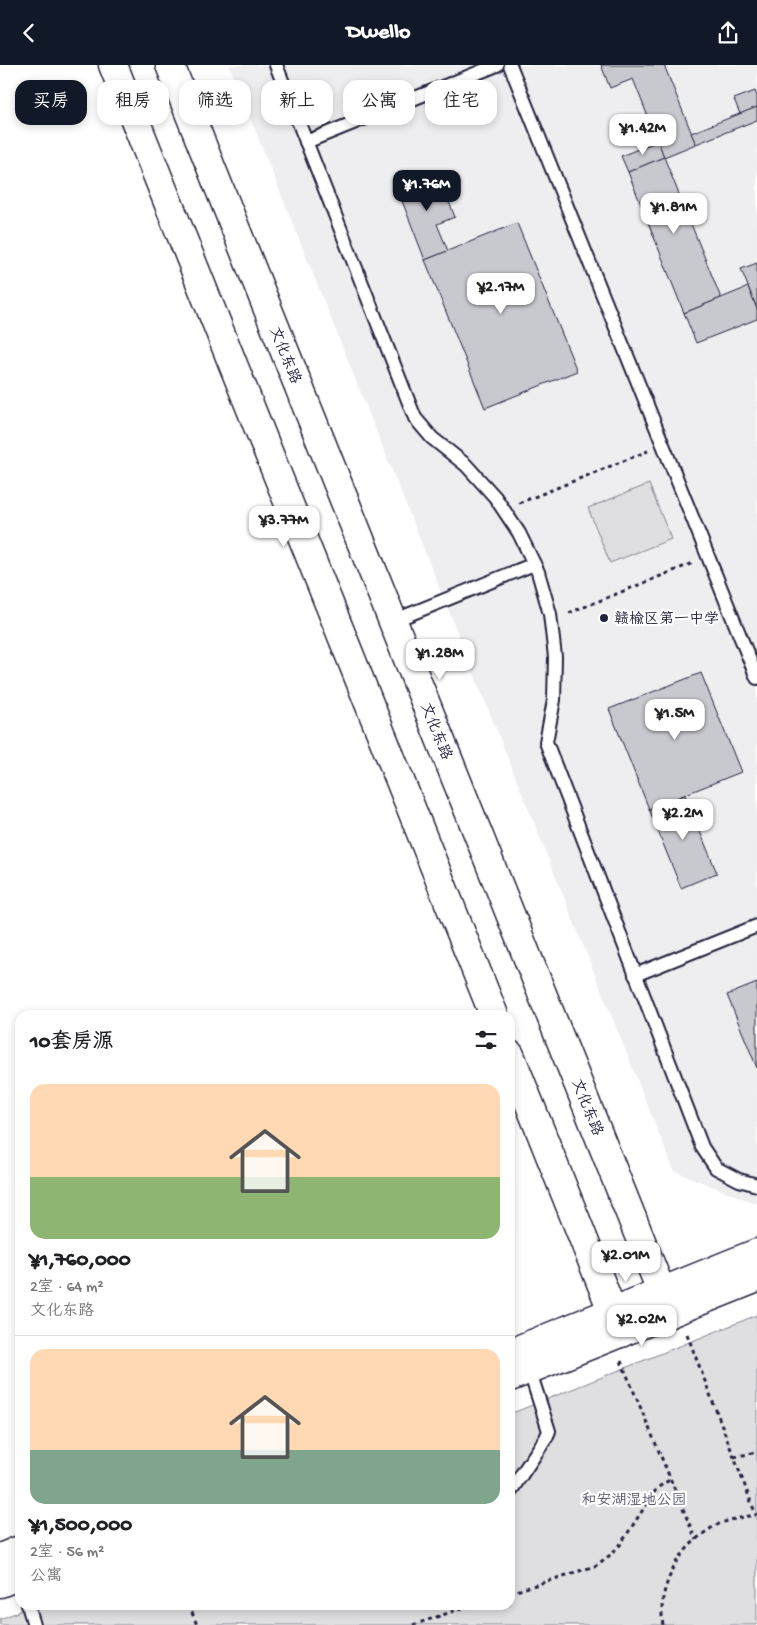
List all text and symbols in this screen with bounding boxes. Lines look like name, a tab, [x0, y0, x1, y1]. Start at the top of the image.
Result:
icon: back	[15, 19, 43, 47]
icon: share	[714, 19, 742, 47]
text: Dwello	[347, 20, 410, 46]
chip: 买房	[15, 80, 87, 125]
chip: 租房	[97, 80, 169, 125]
chip: 筛选	[179, 80, 251, 125]
chip: 新上	[261, 80, 333, 125]
chip: 公寓	[343, 80, 415, 125]
chip: 住宅	[425, 80, 497, 125]
pin: ¥1.42M	[602, 113, 684, 156]
text: ¥1.42M	[620, 120, 666, 139]
pin: ¥1.76M	[386, 169, 468, 212]
text: ¥1.76M	[404, 176, 450, 195]
pin: ¥1.81M	[633, 193, 715, 235]
text: ¥1.81M	[651, 199, 697, 218]
pin: ¥2.17M	[460, 273, 542, 315]
text: ¥2.17M	[478, 279, 524, 298]
street label: 文化东路	[265, 325, 304, 387]
pin: ¥3.77M	[243, 505, 325, 548]
text: ¥3.77M	[260, 512, 308, 531]
place label: 赣榆区第一中学	[614, 610, 719, 629]
marker: 赣榆区第一中学	[598, 612, 610, 624]
pin: ¥1.28M	[399, 639, 481, 681]
text: ¥1.28M	[417, 645, 463, 664]
pin: ¥1.5M	[640, 699, 710, 741]
street label: 文化东路	[416, 701, 455, 763]
text: ¥1.5M	[656, 705, 694, 724]
pin: ¥2.2M	[648, 799, 718, 841]
text: ¥2.2M	[663, 805, 703, 824]
icon: filters	[472, 1026, 500, 1054]
text: 10套房源	[30, 1031, 113, 1056]
street label: 文化东路	[567, 1077, 606, 1139]
icon: home	[220, 1116, 310, 1206]
pin: ¥2.01M	[585, 1241, 667, 1283]
text: ¥2.01M	[603, 1247, 649, 1266]
text: ¥1,760,000	[30, 1249, 131, 1274]
text: 2室 · 64 m²	[30, 1279, 104, 1298]
text: 文化东路	[30, 1303, 94, 1322]
pin: ¥2.02M	[601, 1305, 683, 1347]
text: ¥2.02M	[618, 1311, 666, 1330]
icon: home	[220, 1382, 310, 1472]
park label: 和安湖湿地公园	[581, 1492, 687, 1510]
text: ¥1,500,000	[30, 1514, 132, 1539]
text: 2室 · 56 m²	[30, 1544, 104, 1563]
text: 公寓	[30, 1568, 62, 1587]

